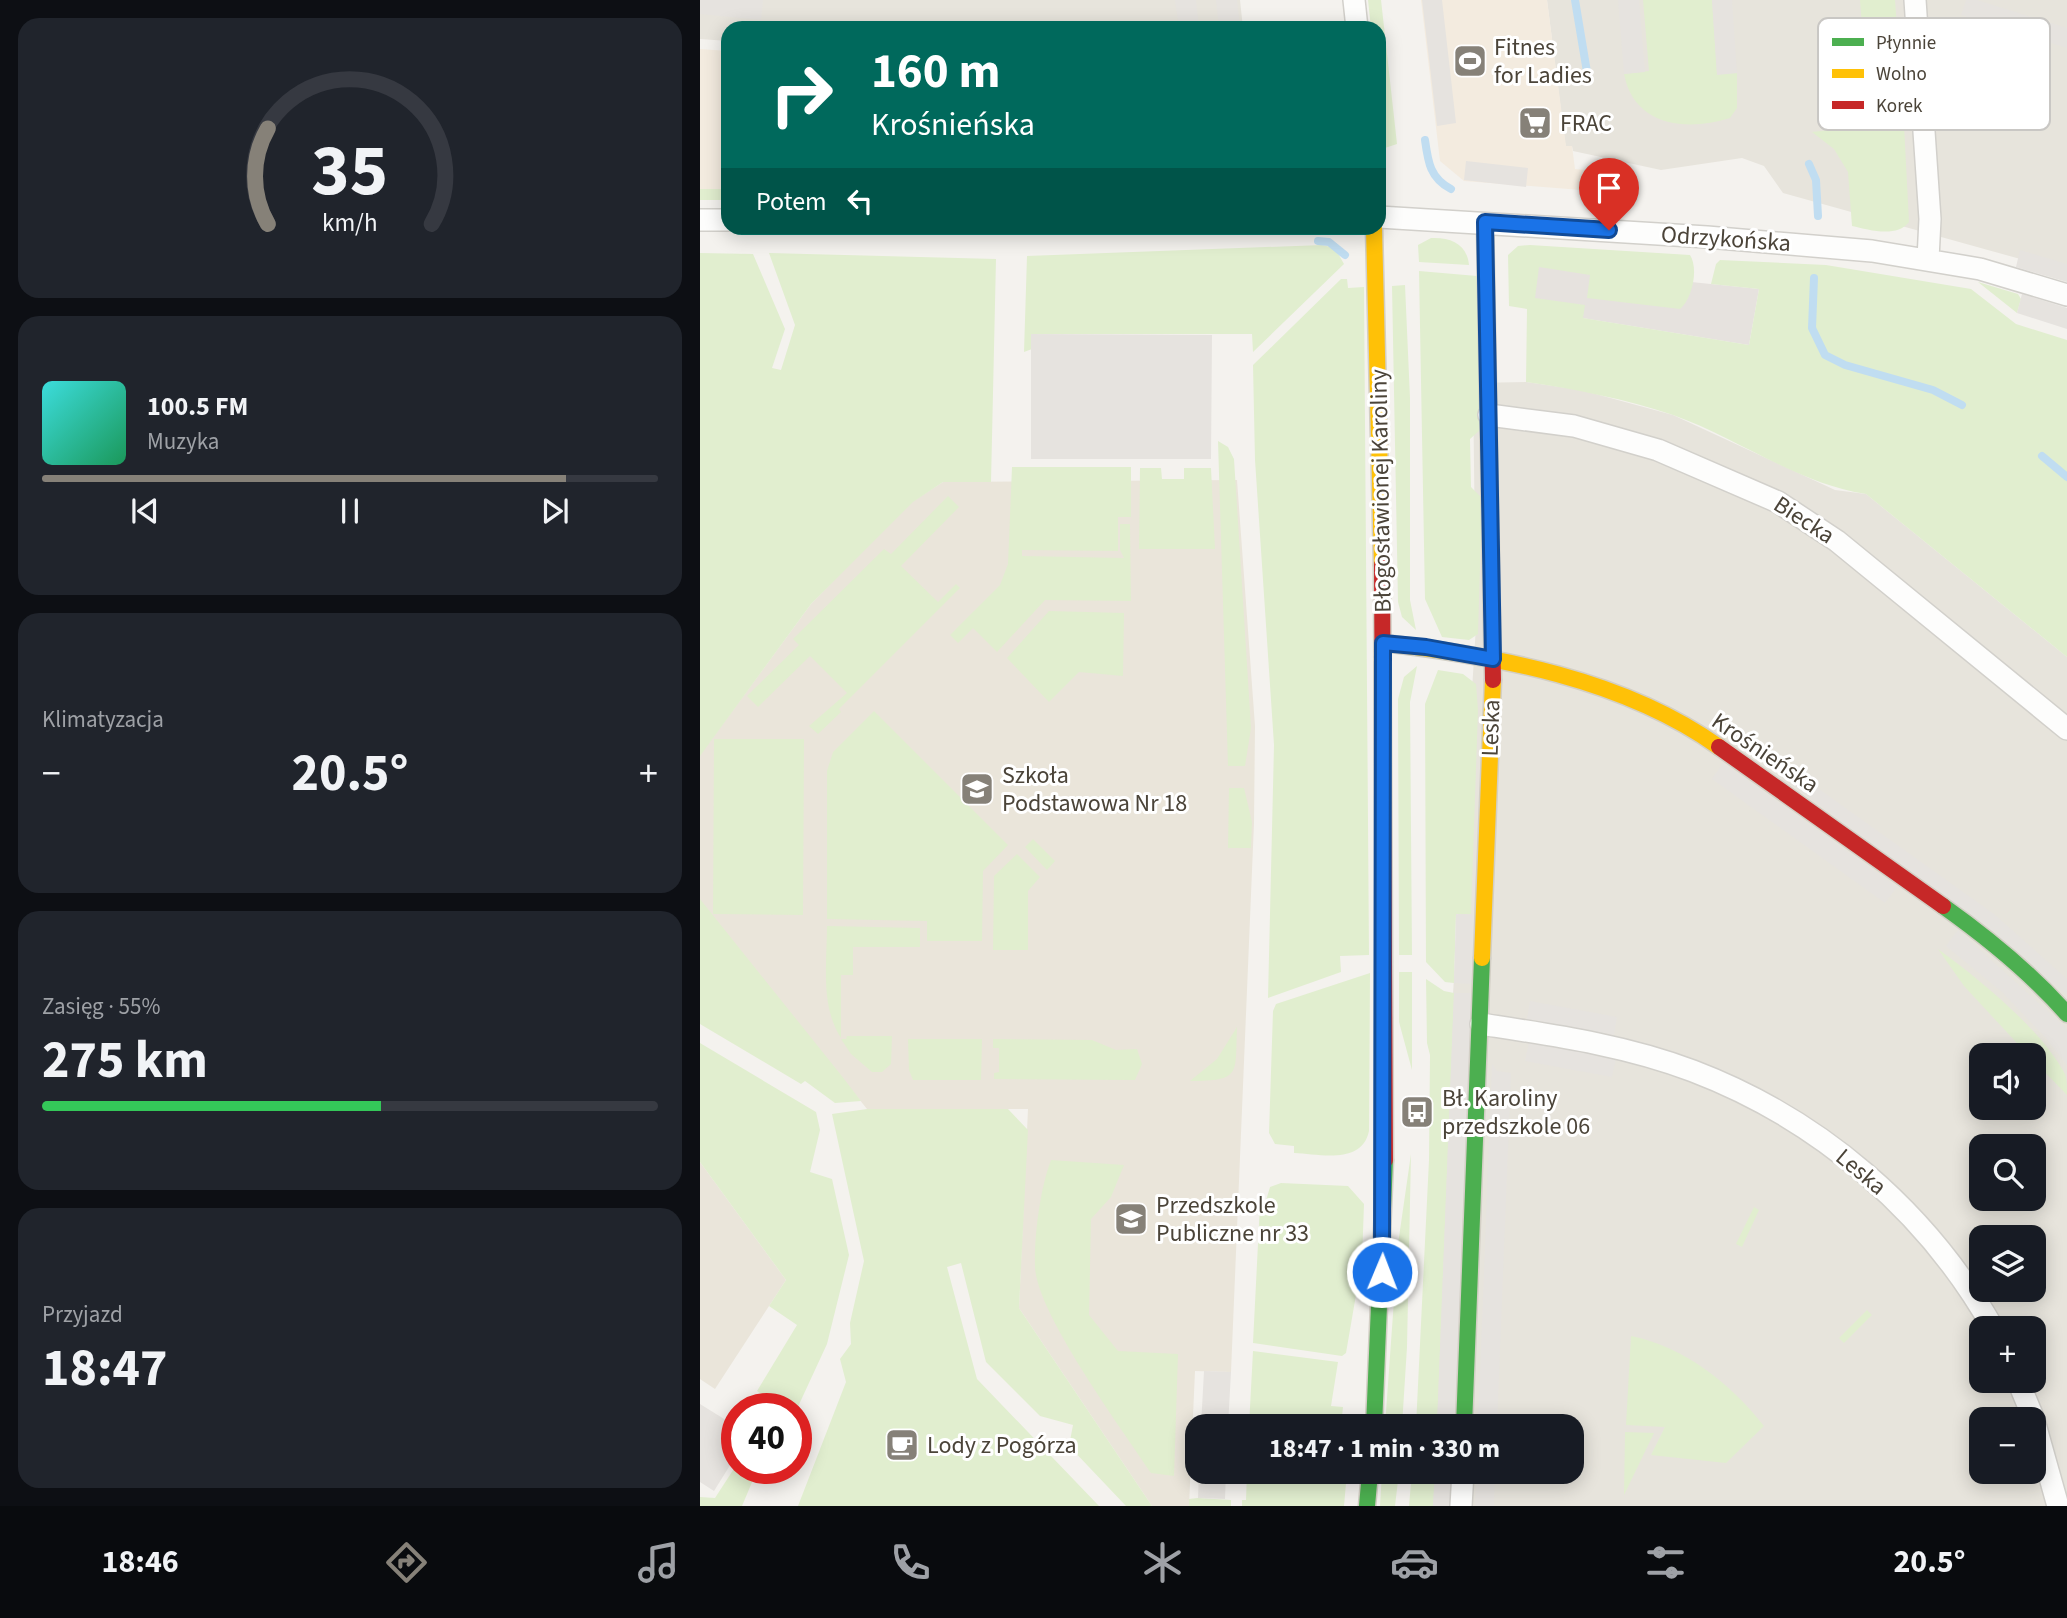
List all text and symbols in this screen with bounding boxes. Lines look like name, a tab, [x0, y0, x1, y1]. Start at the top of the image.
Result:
legend	[1818, 18, 2050, 130]
place label: Fitnes for Ladies	[1494, 30, 1592, 93]
text: Płynnie	[1876, 30, 1936, 57]
text: 160 m	[871, 37, 1000, 107]
sports icon: Fitnes for Ladies	[1451, 42, 1489, 80]
icon: right	[756, 49, 847, 140]
text: Wolno	[1876, 61, 1927, 88]
text: Korek	[1876, 93, 1923, 120]
text: Krośnieńska	[871, 102, 1035, 148]
supermarket icon: FRAC	[1516, 104, 1554, 142]
place label: FRAC	[1560, 106, 1612, 141]
text: 35	[312, 119, 388, 223]
pin	[1579, 158, 1639, 230]
icon: arrive	[1590, 169, 1628, 207]
icon: left	[841, 182, 879, 220]
text: Potem	[756, 183, 827, 220]
text: km/h	[322, 205, 378, 241]
street label: Odrzykońska	[1660, 217, 1792, 261]
street label: Błogosławionej Karoliny	[1361, 369, 1401, 613]
text: 100.5 FM	[147, 388, 248, 425]
text: Muzyka	[147, 425, 219, 458]
street label: Biecka	[1767, 487, 1841, 553]
icon: previous	[126, 492, 164, 530]
icon: pause	[331, 492, 369, 530]
icon: next	[536, 492, 574, 530]
street label: Leska	[1473, 699, 1509, 757]
text: Klimatyzacja	[42, 703, 164, 736]
street label: Krośnieńska	[1704, 704, 1826, 802]
text: 20.5°	[292, 737, 408, 811]
text: −	[42, 747, 61, 801]
text: +	[639, 747, 658, 801]
place label: Szkoła Podstawowa Nr 18	[1002, 758, 1187, 821]
school or university icon: Szkoła Podstawowa Nr 18	[958, 770, 996, 808]
text: Zasięg · 55%	[42, 990, 160, 1023]
text: 275 km	[42, 1024, 208, 1098]
map controls	[1969, 1043, 2046, 1484]
button: sound	[1969, 1043, 2046, 1120]
place label: Bł. Karoliny przedszkole 06	[1442, 1081, 1590, 1144]
bus stop icon: Bł. Karoliny przedszkole 06	[1398, 1093, 1436, 1131]
button: search	[1969, 1134, 2046, 1211]
street label: Leska	[1828, 1140, 1894, 1204]
place label: Przedszkole Publiczne nr 33	[1156, 1188, 1309, 1251]
school or university icon: Przedszkole Publiczne nr 33	[1112, 1200, 1150, 1238]
button: layers	[1969, 1225, 2046, 1302]
position arrow	[1345, 1235, 1419, 1309]
text: Przyjazd	[42, 1298, 123, 1331]
button: +	[1969, 1316, 2046, 1393]
text: 18:47	[42, 1332, 167, 1406]
speed limit sign: 40	[721, 1393, 812, 1484]
button: −	[1969, 1407, 2046, 1484]
cafe icon: Lody z Pogórza	[883, 1426, 921, 1464]
place label: Lody z Pogórza	[927, 1428, 1077, 1463]
text: 18:47 · 1 min · 330 m	[1269, 1430, 1500, 1467]
icon: directions	[382, 1538, 431, 1587]
icon: music	[634, 1538, 683, 1587]
icon: phone	[886, 1538, 935, 1587]
icon: climate	[1138, 1538, 1187, 1587]
icon: car	[1390, 1538, 1439, 1587]
icon: filters	[1641, 1538, 1690, 1587]
text: 18:46	[101, 1539, 179, 1585]
text: 20.5°	[1893, 1539, 1965, 1585]

